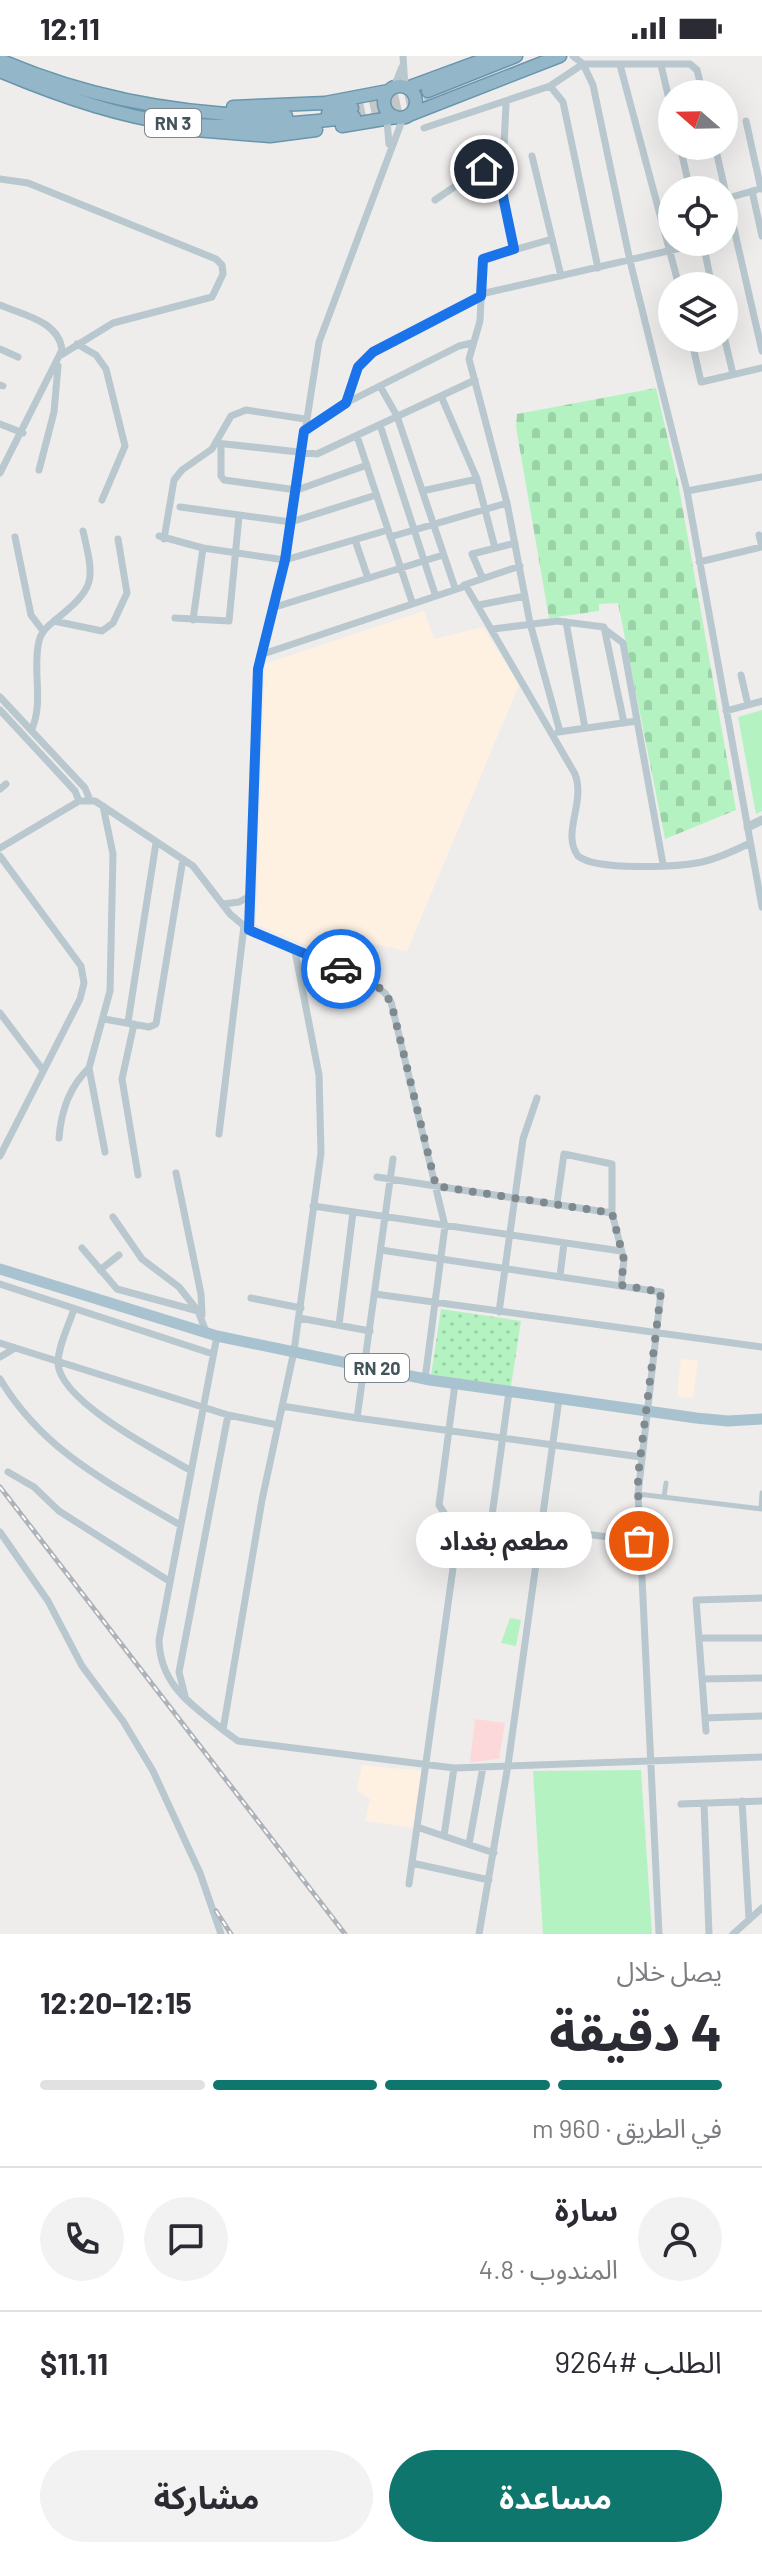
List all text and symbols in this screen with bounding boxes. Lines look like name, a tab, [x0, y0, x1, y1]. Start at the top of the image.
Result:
text: 12:11	[40, 10, 100, 46]
north arrow	[658, 80, 738, 160]
map controls	[658, 80, 738, 352]
road number: RN 3	[145, 109, 201, 137]
pin	[450, 135, 518, 203]
icon: home	[462, 147, 506, 191]
button: locate	[658, 176, 738, 256]
button: layers	[658, 272, 738, 352]
courier	[301, 929, 381, 1009]
icon: car	[319, 947, 363, 991]
road number: RN 20	[345, 1354, 409, 1382]
pin	[605, 1507, 673, 1575]
callout: مطعم بغداد	[415, 1513, 591, 1569]
icon: bag	[617, 1519, 661, 1563]
text: مطعم بغداد	[439, 1524, 569, 1555]
text: يصل خلال	[616, 1955, 722, 1986]
text: 12:15–12:20	[40, 1984, 192, 2020]
text: 4 دقيقة	[549, 1999, 722, 2061]
text: في الطريق · 960 m	[532, 2112, 722, 2143]
text: سارة	[555, 2191, 618, 2227]
button: phone	[40, 2197, 124, 2281]
button: chat	[144, 2197, 228, 2281]
button: person	[638, 2197, 722, 2281]
text: المندوب · 4.8	[479, 2253, 618, 2284]
text: الطلب #9264	[554, 2343, 722, 2379]
text: $11.11	[40, 2345, 108, 2381]
button: مشاركة	[40, 2450, 373, 2542]
button: مساعدة	[389, 2450, 722, 2542]

